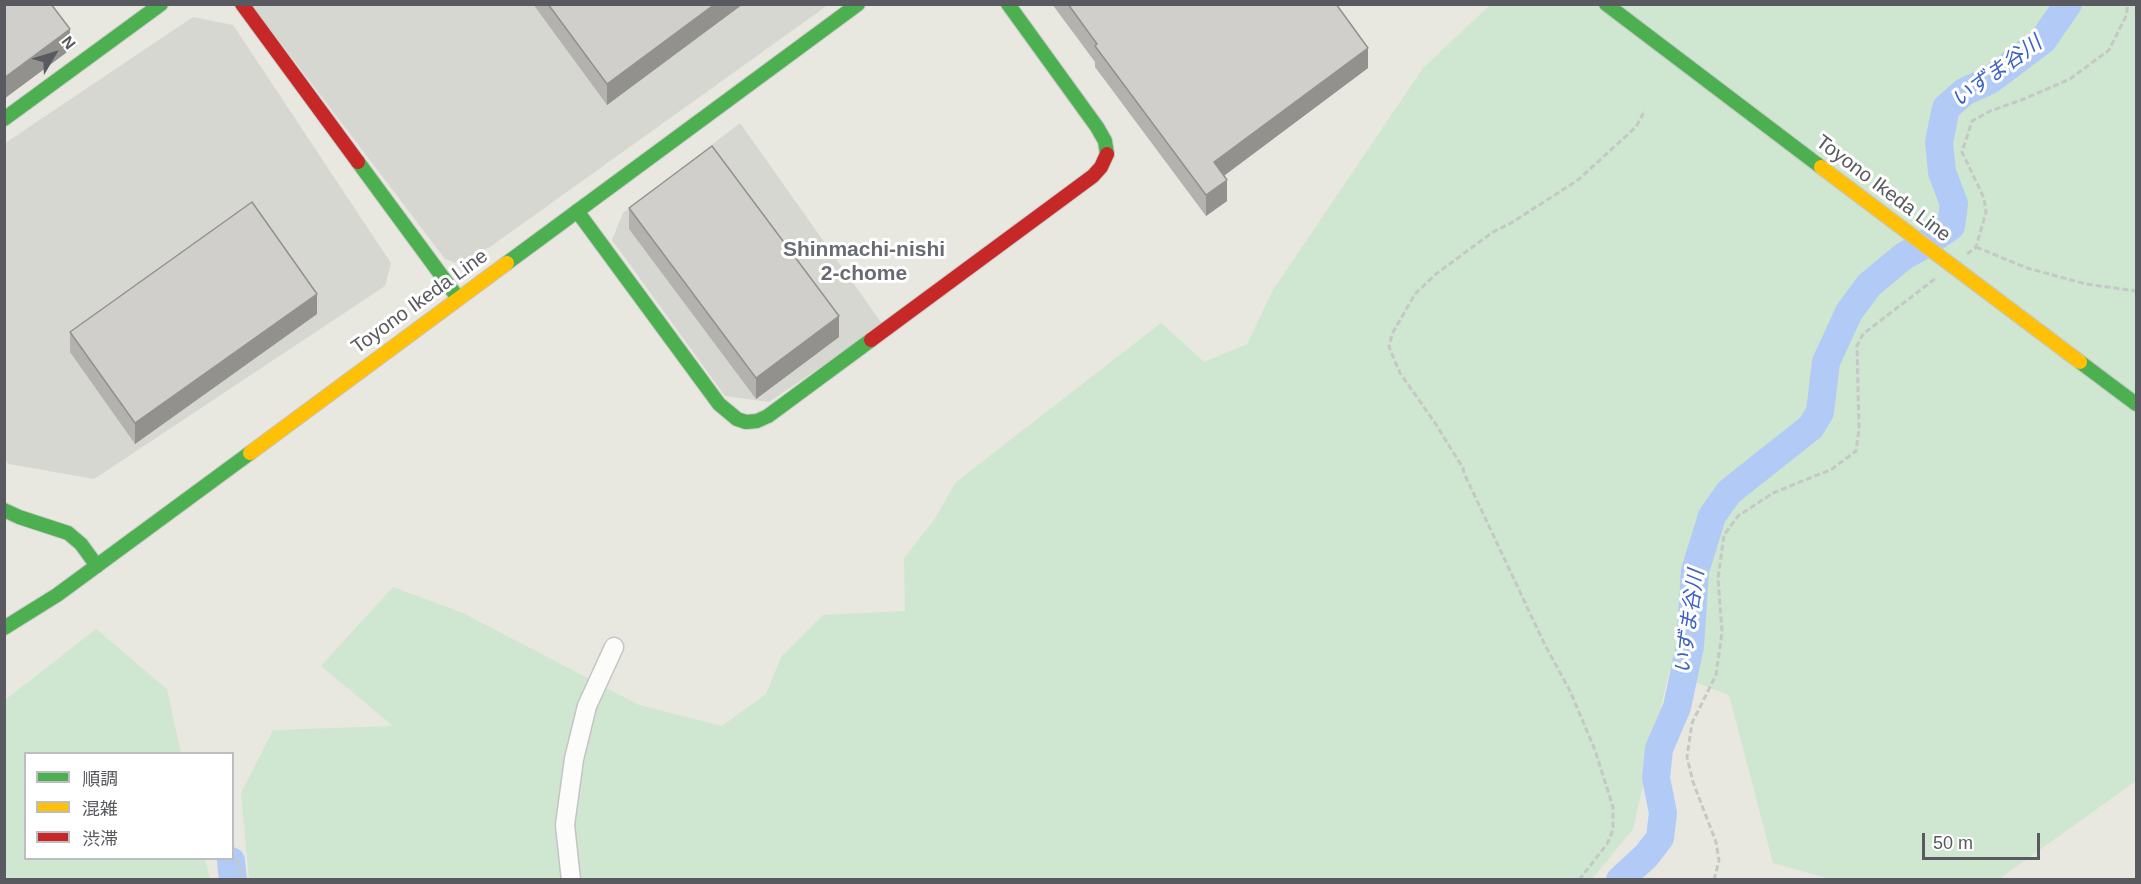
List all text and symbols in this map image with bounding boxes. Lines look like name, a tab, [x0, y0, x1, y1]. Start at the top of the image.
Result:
north arrow	[24, 24, 84, 84]
water label: いずま谷川	[1947, 31, 2047, 113]
text: N	[58, 33, 79, 52]
street label: Toyono Ikeda Line	[1811, 131, 1955, 247]
district label: Shinmachi-nishi 2-chome	[783, 237, 945, 287]
street label: Toyono Ikeda Line	[347, 245, 493, 359]
water label: いずま谷川	[1670, 568, 1710, 676]
legend	[24, 752, 234, 860]
text: 順調	[82, 769, 118, 789]
text: 混雑	[82, 799, 118, 819]
scale bar	[1925, 821, 2044, 859]
text: 渋滞	[82, 829, 118, 849]
text: 50 m	[1933, 833, 1973, 853]

